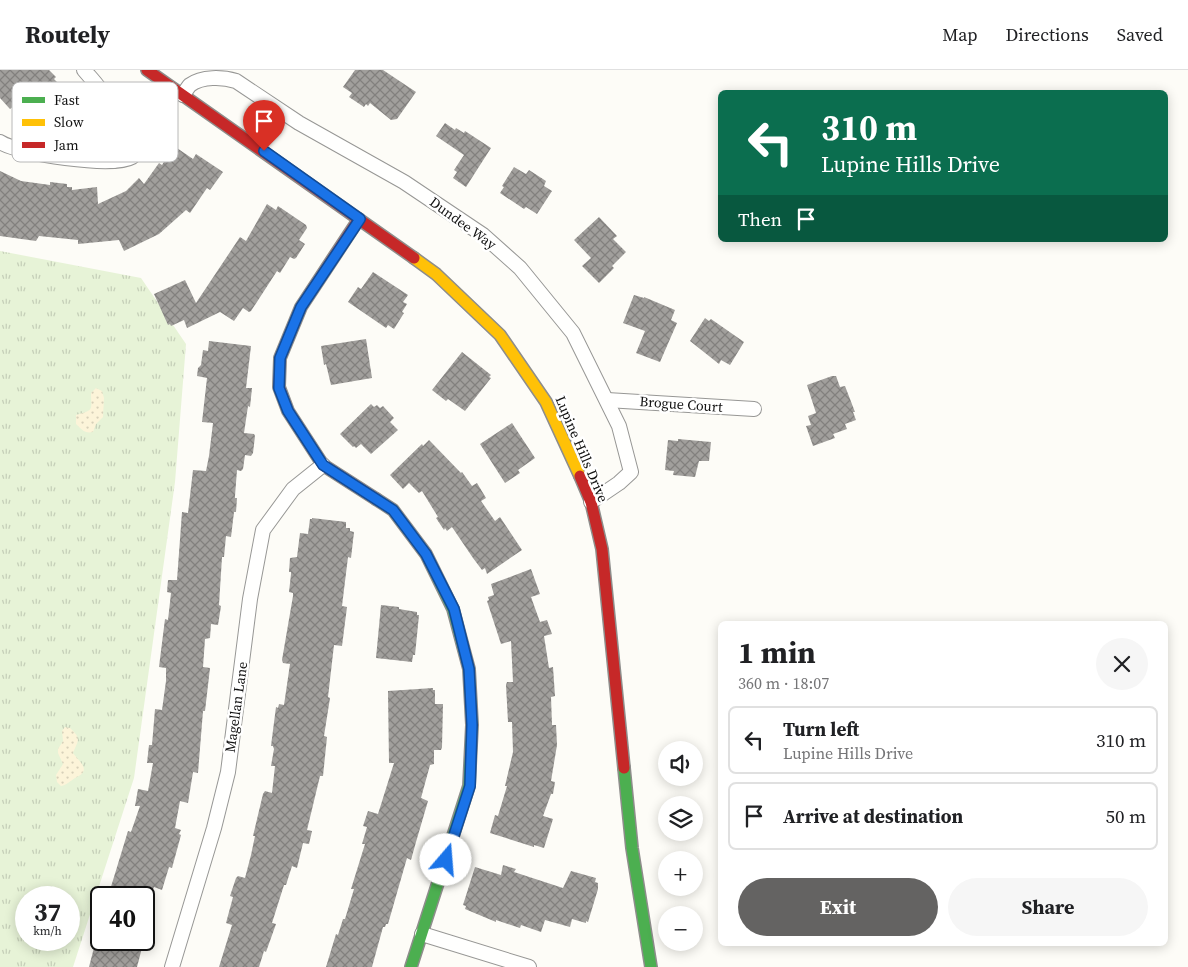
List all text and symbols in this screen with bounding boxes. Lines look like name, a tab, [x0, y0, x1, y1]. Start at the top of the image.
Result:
text: Routely	[25, 18, 110, 51]
text: Map	[942, 22, 978, 47]
text: Directions	[1006, 22, 1089, 47]
text: Saved	[1117, 22, 1163, 47]
legend	[12, 82, 178, 162]
text: Fast	[54, 90, 80, 110]
pin	[243, 100, 285, 151]
text: 310 m	[821, 104, 917, 152]
icon: arrive	[250, 107, 278, 135]
icon: left	[738, 110, 803, 175]
text: Slow	[54, 112, 84, 132]
text: Jam	[53, 135, 79, 155]
text: Lupine Hills Drive	[821, 149, 1000, 179]
street label: Dundee Way	[425, 192, 501, 255]
icon: arrive	[792, 205, 820, 233]
text: Then	[738, 206, 782, 232]
street label: Brogue Court	[639, 391, 724, 417]
street label: Lupine Hills Drive	[551, 393, 613, 505]
text: 1 min	[738, 632, 816, 673]
button: close	[1096, 638, 1148, 690]
street label: Magellan Lane	[220, 660, 252, 754]
text: 360 m · 18:07	[738, 672, 829, 694]
text: Turn left	[783, 716, 859, 742]
icon: left	[740, 726, 768, 754]
text: 310 m	[1096, 727, 1146, 753]
map controls	[658, 741, 703, 951]
button: sound	[658, 741, 703, 786]
text: Lupine Hills Drive	[783, 742, 913, 764]
button: layers	[658, 796, 703, 841]
icon: arrive	[740, 802, 768, 830]
text: Arrive at destination	[783, 803, 963, 829]
text: 50 m	[1105, 803, 1146, 829]
position arrow	[419, 833, 471, 885]
button: +	[658, 851, 703, 896]
button: Exit	[738, 878, 938, 936]
button: Share	[948, 878, 1148, 936]
speed limit sign: 40	[90, 886, 155, 951]
text: 37	[34, 895, 61, 929]
button: −	[658, 906, 703, 951]
text: km/h	[33, 923, 62, 939]

